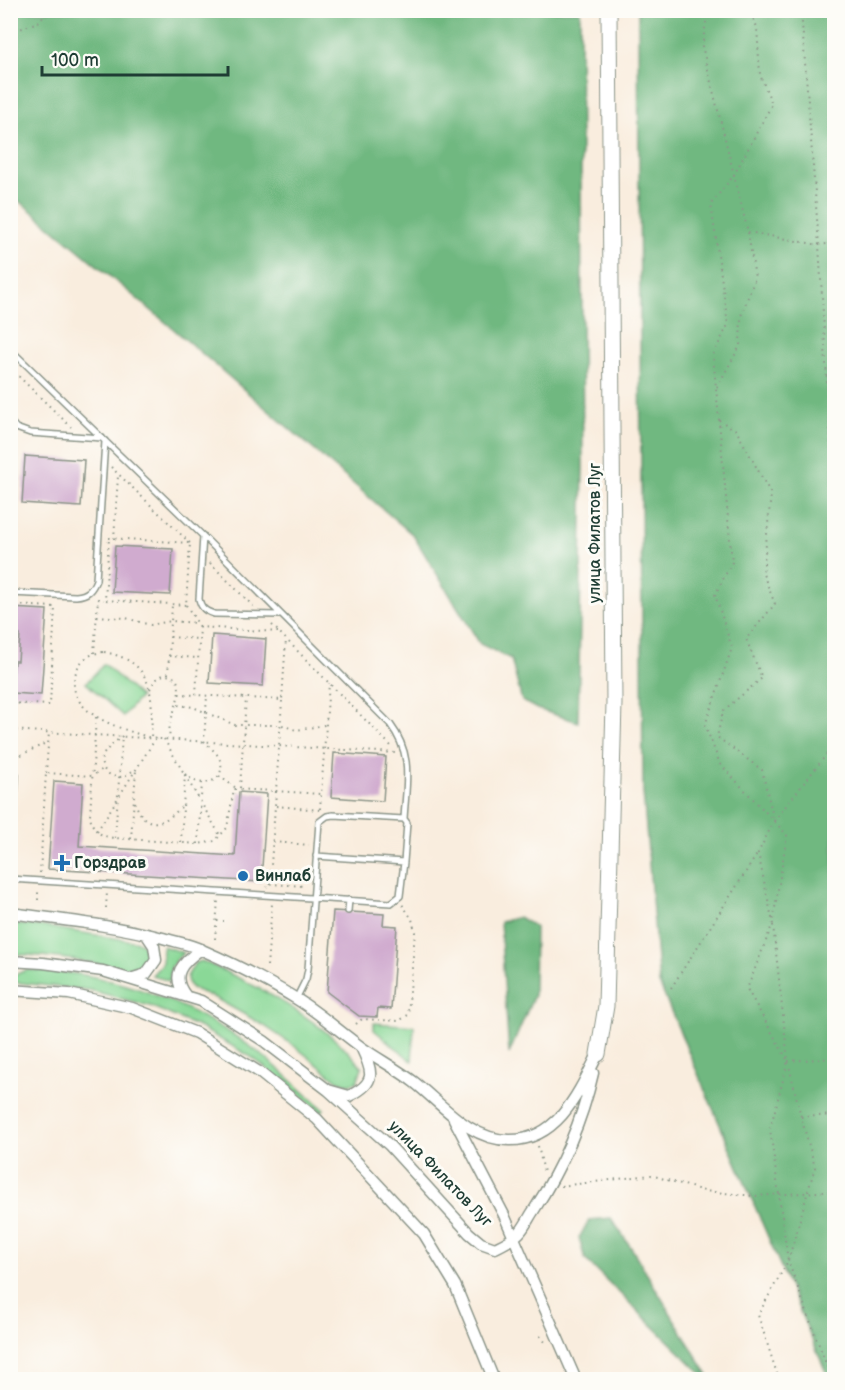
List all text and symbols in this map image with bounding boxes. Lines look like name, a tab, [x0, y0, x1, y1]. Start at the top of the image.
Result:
scale bar	[42, 39, 228, 77]
text: 100 m	[51, 50, 99, 71]
street label: улица Филатов Луг	[586, 463, 605, 603]
place label: Горздрав	[74, 854, 146, 873]
marker: Горздрав	[55, 856, 69, 870]
place label: Винлаб	[255, 867, 311, 886]
marker: Винлаб	[236, 869, 250, 883]
street label: улица Филатов Луг	[384, 1117, 496, 1231]

